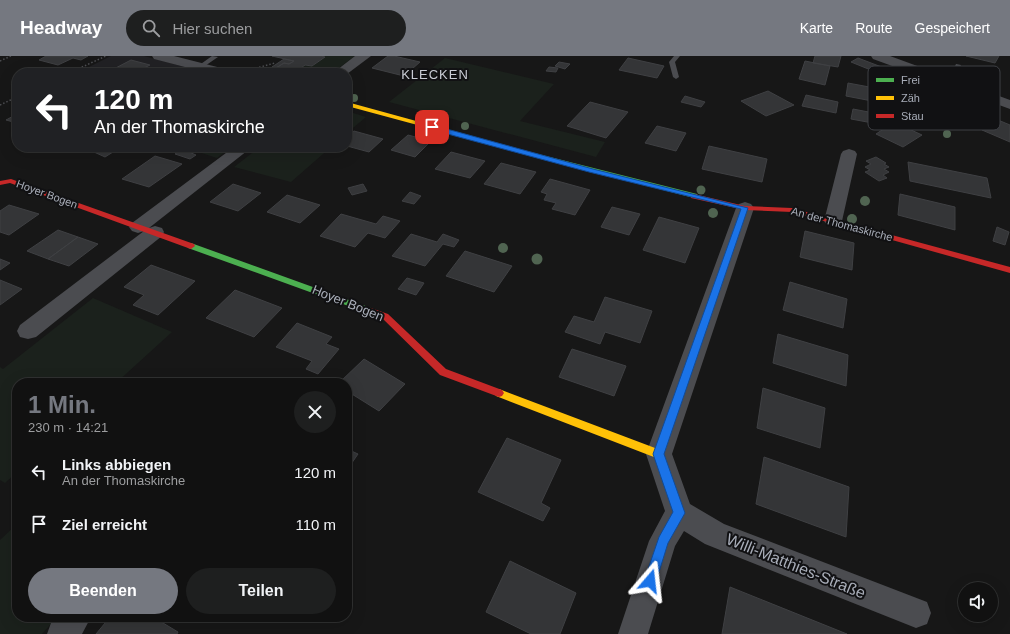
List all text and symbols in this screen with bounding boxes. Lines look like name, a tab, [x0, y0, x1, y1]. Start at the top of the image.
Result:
search box	[126, 10, 406, 46]
text: Headway	[20, 17, 102, 38]
icon: search	[140, 17, 162, 39]
text: Hier suchen	[172, 20, 252, 37]
text: Karte	[800, 20, 833, 36]
text: Route	[855, 20, 893, 36]
text: Gespeichert	[915, 20, 990, 36]
legend	[868, 66, 1000, 130]
district label: KLECKEN	[401, 67, 469, 82]
text: Frei	[901, 74, 920, 86]
icon: left	[28, 84, 80, 136]
text: 120 m	[94, 84, 173, 115]
text: Zäh	[901, 92, 920, 104]
pin	[415, 110, 449, 144]
text: Stau	[901, 110, 924, 122]
icon: arrive	[421, 116, 443, 138]
text: An der Thomaskirche	[94, 117, 265, 137]
street label: Hoyer Bogen	[15, 177, 79, 211]
street label: An der Thomaskirche	[790, 205, 894, 243]
street label: Hoyer Bogen	[310, 282, 386, 324]
text: 1 Min.	[28, 391, 96, 418]
button: close	[294, 391, 336, 433]
text: 230 m · 14:21	[28, 420, 108, 435]
text: Links abbiegen	[62, 456, 171, 473]
icon: left	[28, 461, 50, 483]
text: 120 m	[294, 464, 336, 481]
text: An der Thomaskirche	[62, 473, 185, 488]
icon: arrive	[28, 513, 50, 535]
text: Ziel erreicht	[62, 516, 147, 533]
text: 110 m	[295, 516, 336, 533]
street label: Willi-Matthies-Straße	[724, 530, 868, 602]
position arrow	[629, 560, 671, 602]
button: Beenden	[28, 568, 178, 614]
button: Teilen	[186, 568, 336, 614]
map controls	[958, 582, 998, 622]
button: sound	[958, 582, 998, 622]

